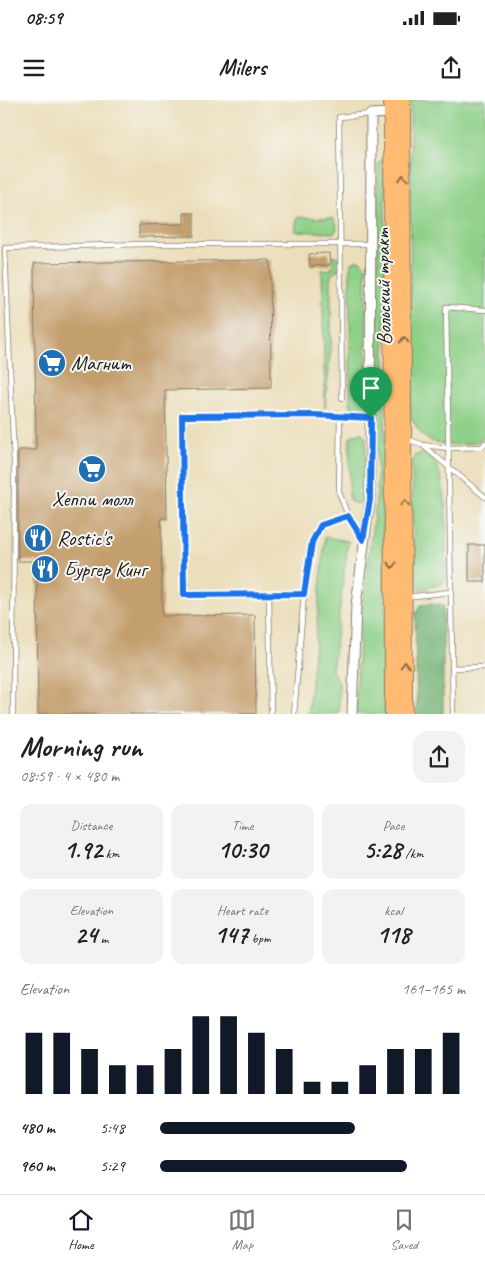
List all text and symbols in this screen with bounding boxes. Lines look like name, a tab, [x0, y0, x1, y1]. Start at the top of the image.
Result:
text: 08:59	[25, 6, 62, 30]
icon: menu	[20, 54, 48, 82]
text: Milers	[219, 54, 266, 82]
icon: share	[437, 54, 465, 82]
one-way arrow	[398, 174, 408, 182]
street label: Вольский тракт	[369, 227, 397, 345]
one-way arrow	[399, 336, 409, 344]
supermarket icon: Магнит	[37, 348, 67, 378]
place label: Магнит	[71, 350, 132, 376]
pin	[350, 367, 392, 418]
icon: arrive	[357, 374, 385, 402]
supermarket icon: Хеппи молл	[77, 454, 107, 484]
place label: Хеппи молл	[52, 486, 134, 512]
one-way arrow	[400, 499, 410, 506]
restaurant icon: Rostic's	[23, 523, 53, 553]
place label: Rostic's	[57, 525, 113, 551]
restaurant icon: Бургер Кинг	[30, 554, 60, 584]
place label: Бургер Кинг	[64, 556, 149, 582]
one-way arrow	[387, 561, 397, 569]
one-way arrow	[400, 661, 410, 669]
text: Morning run	[20, 729, 142, 764]
button: share	[413, 731, 465, 783]
text: 08:59 · 4 × 480 m	[20, 766, 119, 786]
text: Distance	[71, 817, 112, 834]
text: Time	[232, 817, 253, 834]
text: Pace	[383, 817, 404, 834]
text: 1.92	[64, 834, 102, 866]
text: 10:30	[218, 834, 267, 866]
text: 5:28	[364, 834, 402, 866]
text: km	[102, 845, 119, 862]
text: /km	[402, 845, 424, 862]
text: Elevation	[70, 902, 113, 919]
text: Heart rate	[217, 902, 268, 919]
text: kcal	[384, 902, 403, 919]
text: 24	[75, 919, 97, 951]
text: 147	[214, 919, 248, 951]
text: 118	[377, 919, 410, 951]
text: m	[97, 930, 108, 947]
text: bpm	[248, 930, 271, 947]
text: Elevation	[20, 979, 69, 999]
text: 161–165 m	[402, 979, 465, 999]
text: 480 m	[20, 1118, 55, 1138]
text: 5:48	[100, 1118, 125, 1138]
text: 960 m	[20, 1156, 55, 1176]
text: 5:29	[100, 1156, 125, 1176]
tab: Home	[67, 1206, 95, 1253]
tab: Map	[228, 1206, 256, 1253]
tab: Saved	[390, 1206, 418, 1253]

